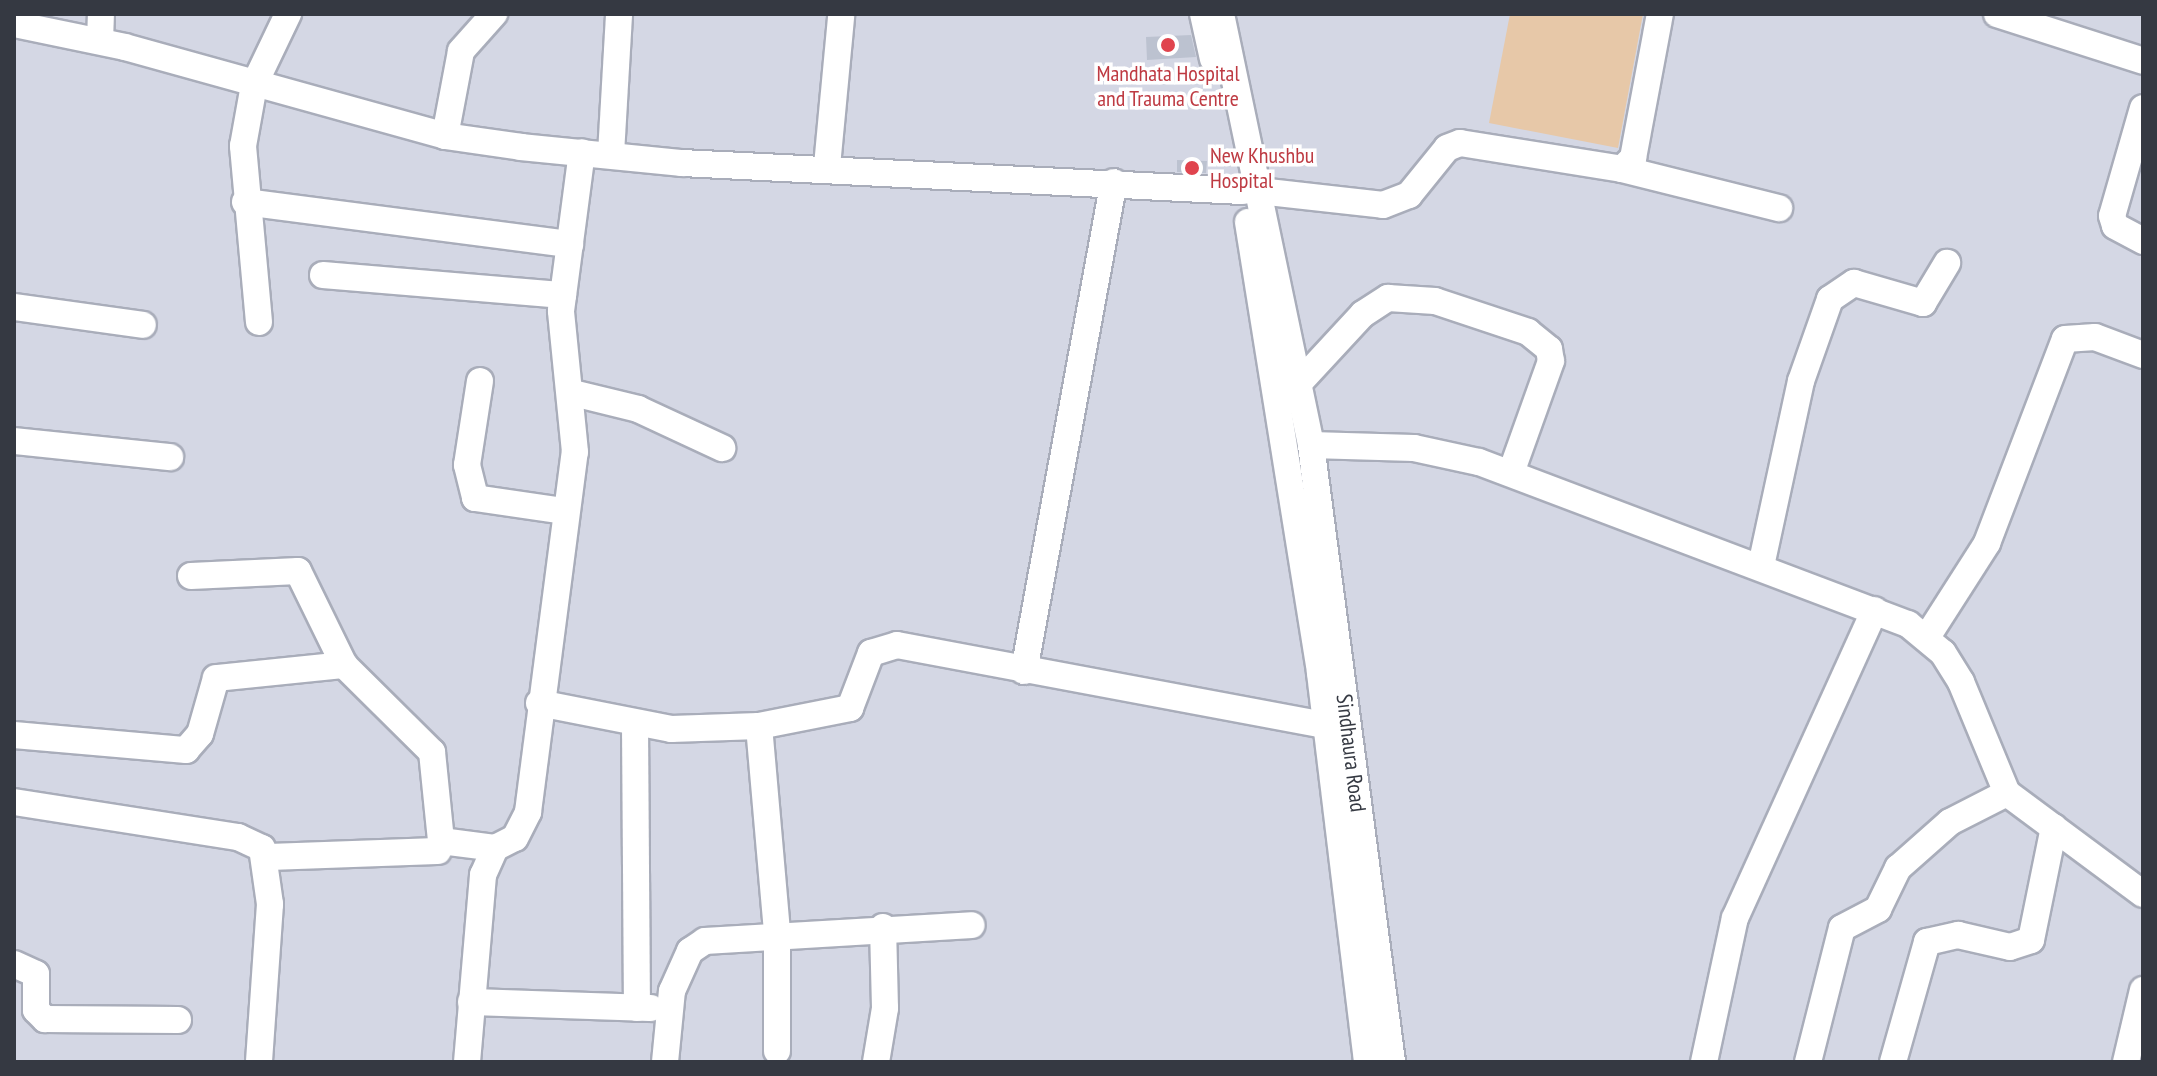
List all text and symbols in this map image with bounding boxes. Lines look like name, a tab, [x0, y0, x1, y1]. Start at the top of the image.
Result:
marker: Mandhata Hospital and Trauma Centre	[1157, 34, 1179, 56]
place label: Mandhata Hospital and Trauma Centre	[1096, 60, 1240, 112]
place label: New Khushbu Hospital	[1210, 142, 1315, 194]
marker: New Khushbu Hospital	[1181, 157, 1203, 179]
street label: Sindhaura Road	[1331, 693, 1371, 813]

